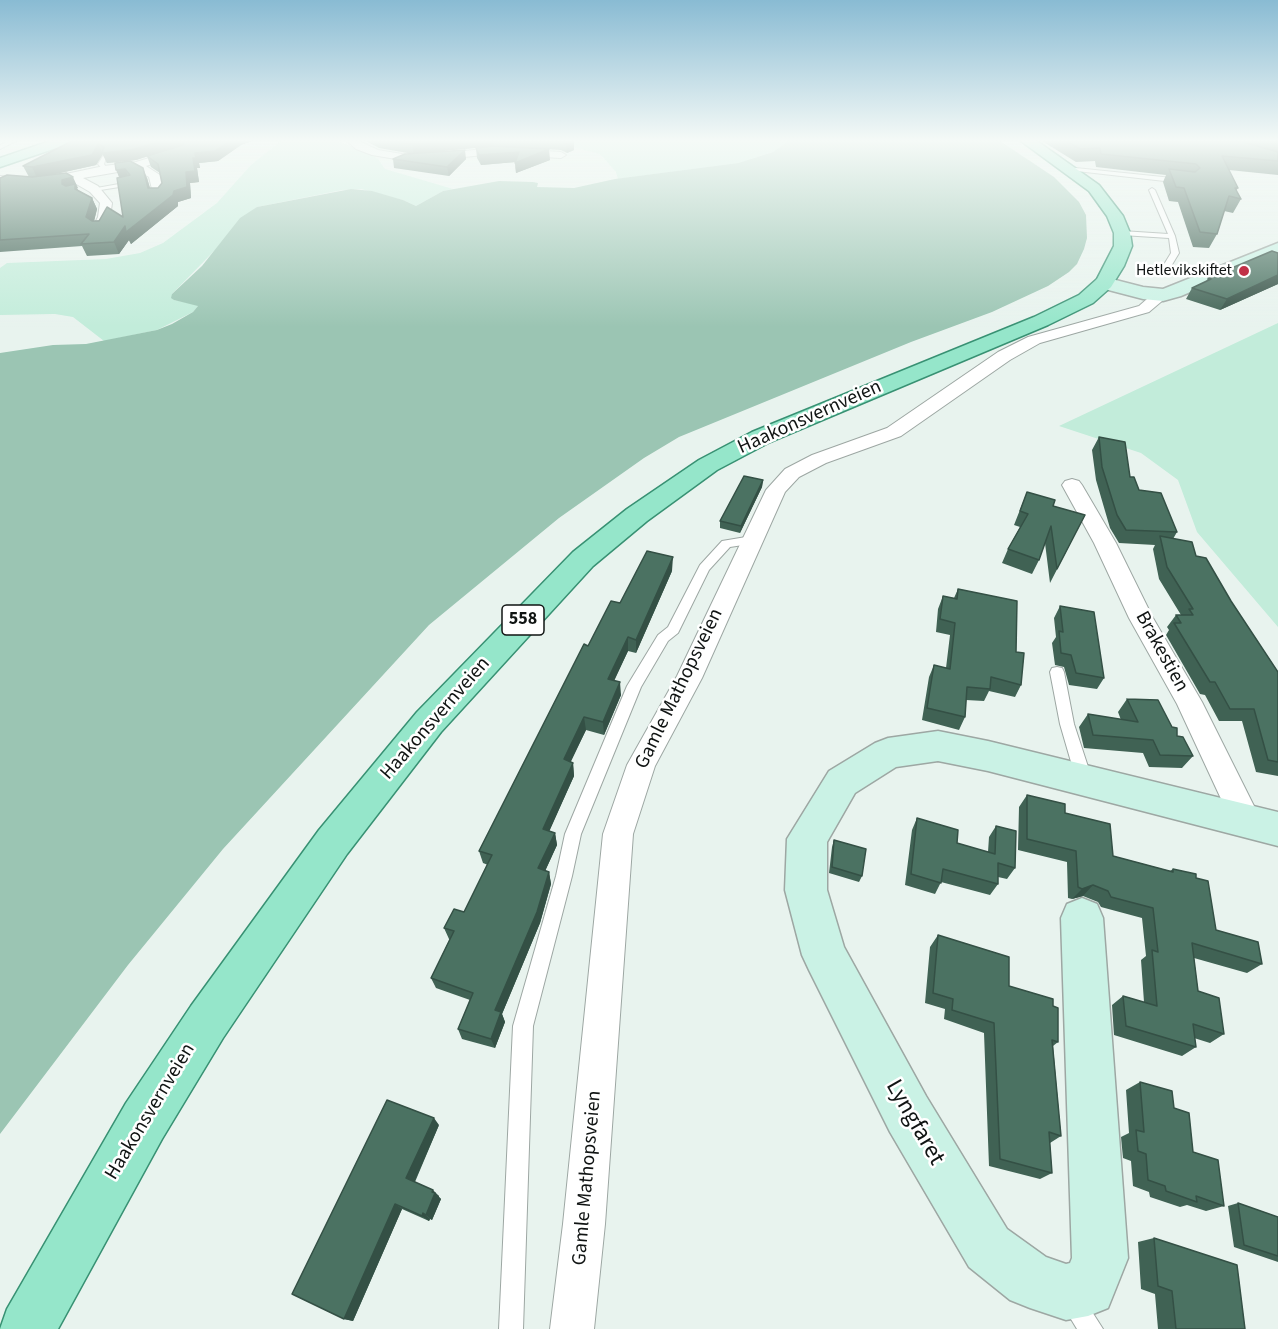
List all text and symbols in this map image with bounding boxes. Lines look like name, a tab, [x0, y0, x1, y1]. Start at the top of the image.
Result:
place label: Hetlevikskiftet	[1136, 261, 1232, 281]
marker: Hetlevikskiftet	[1237, 264, 1251, 278]
street label: Haakonsvernveien	[734, 376, 886, 460]
road number: 558	[502, 605, 544, 635]
street label: Gamle Mathopsveien	[631, 605, 729, 773]
street label: Brakestien	[1129, 608, 1193, 696]
street label: Haakonsvernveien	[376, 653, 496, 785]
street label: Haakonsvernveien	[101, 1039, 201, 1185]
street label: Lyngfaret	[878, 1075, 950, 1171]
street label: Gamle Mathopsveien	[568, 1090, 608, 1266]

